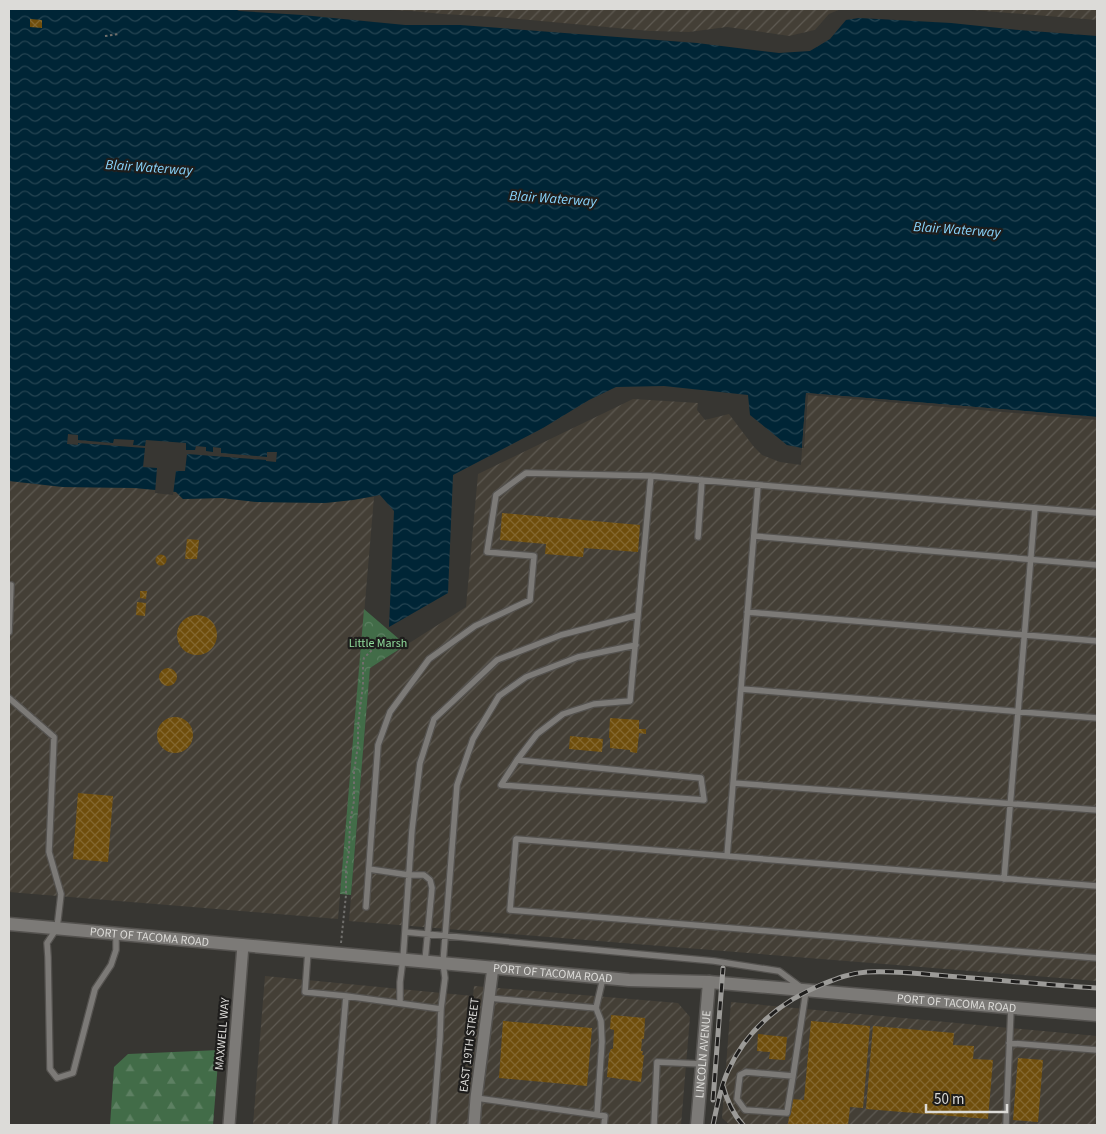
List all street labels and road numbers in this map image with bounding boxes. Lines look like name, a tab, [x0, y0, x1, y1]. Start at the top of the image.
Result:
street label: PORT OF TACOMA ROAD	[89, 923, 210, 951]
street label: PORT OF TACOMA ROAD	[492, 960, 613, 987]
street label: PORT OF TACOMA ROAD	[896, 990, 1017, 1017]
street label: EAST 19TH STREET	[455, 996, 484, 1093]
street label: MAXWELL WAY	[211, 997, 234, 1071]
street label: LINCOLN AVENUE	[691, 1010, 716, 1099]

